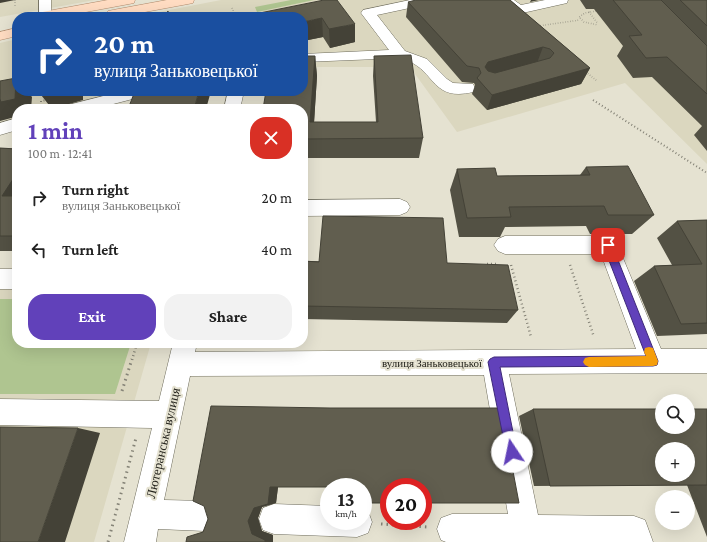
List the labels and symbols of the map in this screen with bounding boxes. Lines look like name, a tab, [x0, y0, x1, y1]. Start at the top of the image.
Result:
pin	[591, 228, 625, 262]
street label: вулиця Заньковецької	[382, 357, 483, 369]
street label: Лютеранська вулиця	[143, 386, 183, 500]
position arrow	[491, 431, 533, 473]
speed limit sign: 20	[380, 478, 432, 530]

